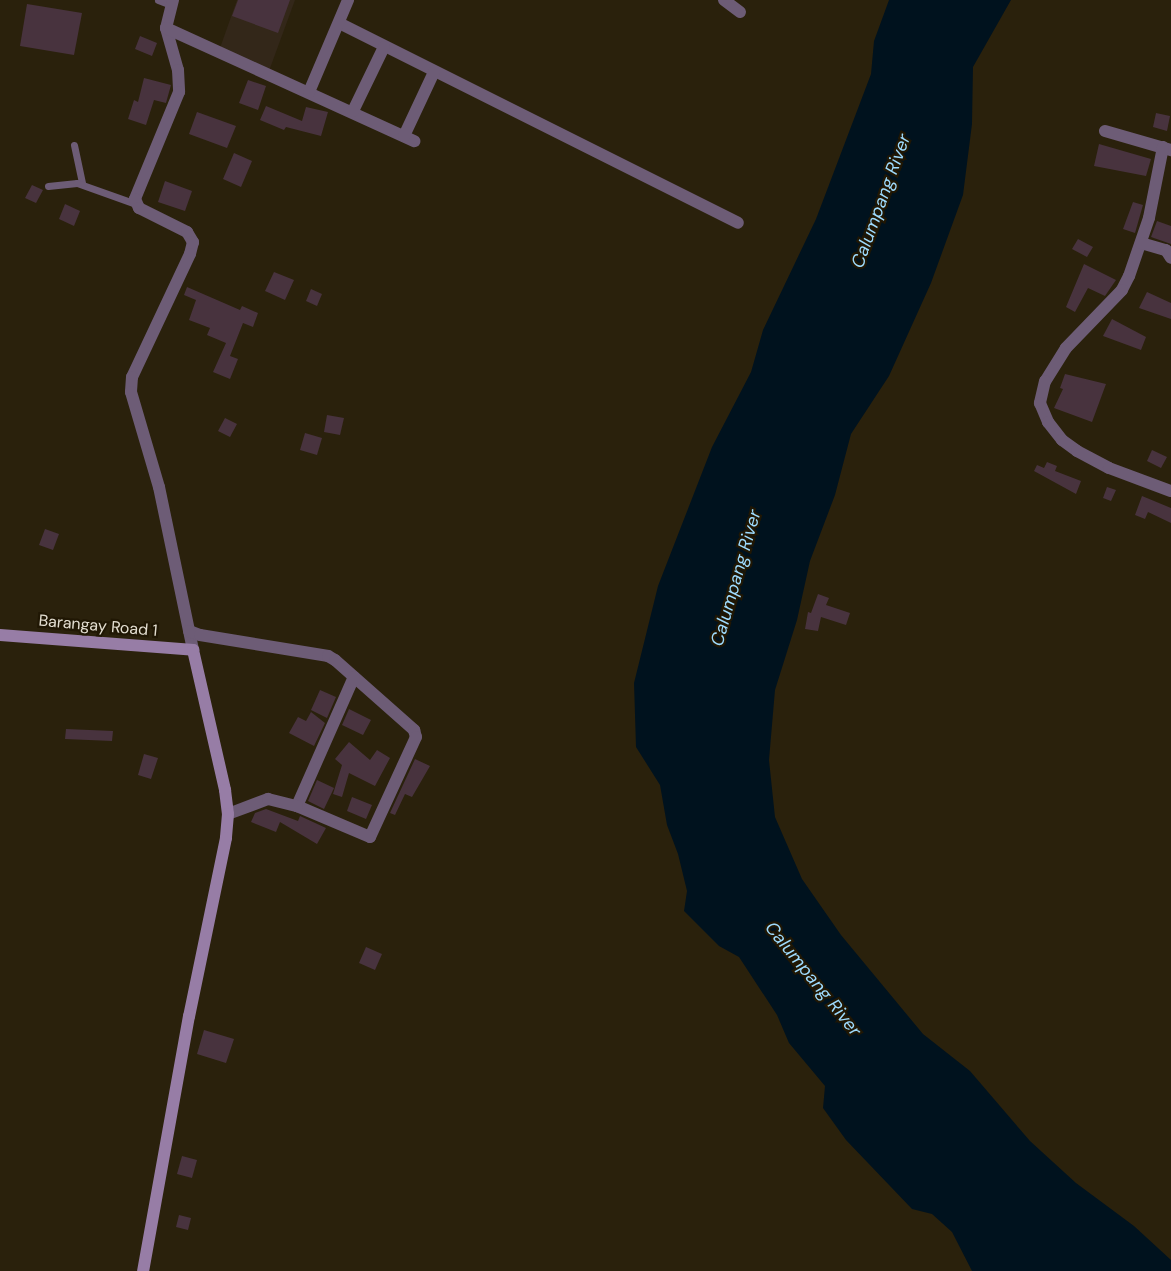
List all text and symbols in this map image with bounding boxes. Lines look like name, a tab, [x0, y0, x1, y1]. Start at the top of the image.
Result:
water label: Calumpang River	[847, 131, 915, 271]
water label: Calumpang River	[706, 507, 766, 649]
street label: Barangay Road 1	[38, 611, 158, 641]
water label: Calumpang River	[760, 917, 866, 1041]

